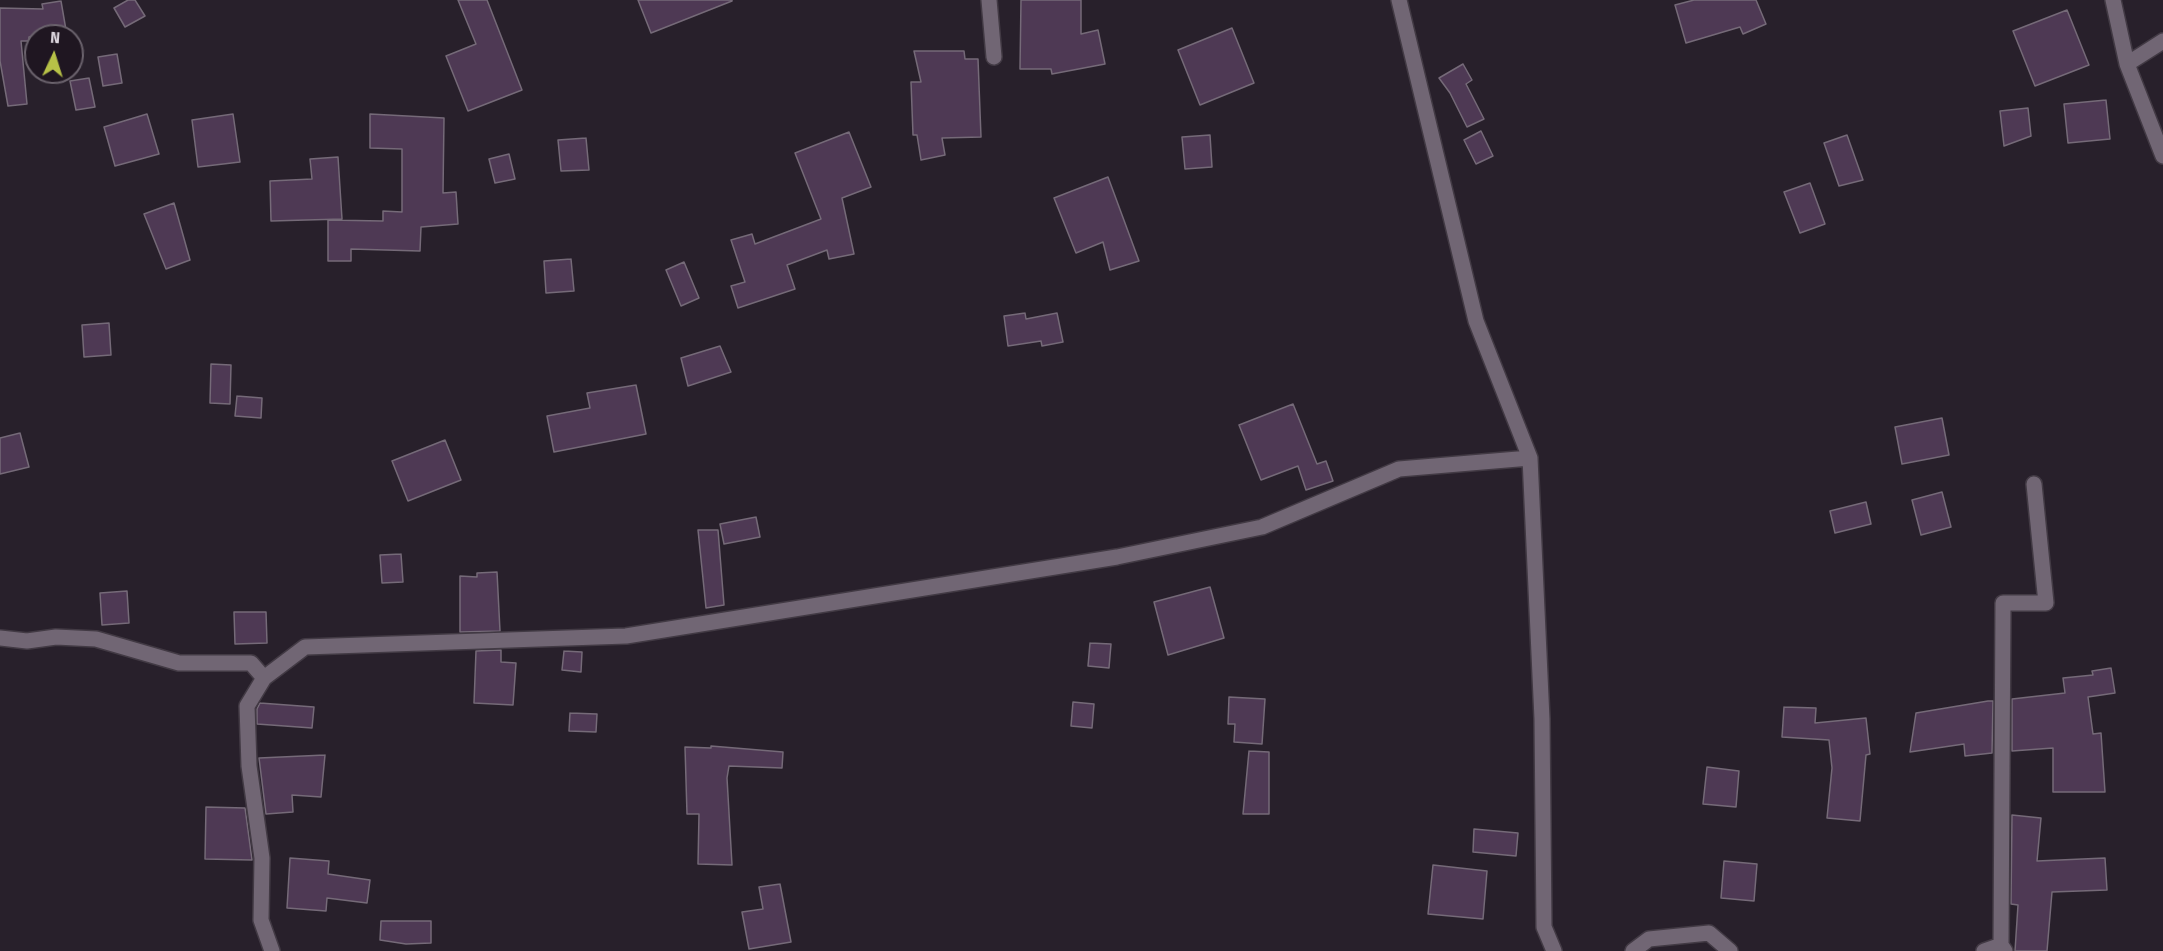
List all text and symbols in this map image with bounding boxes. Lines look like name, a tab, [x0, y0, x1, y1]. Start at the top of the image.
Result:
north arrow	[24, 24, 84, 84]
text: N	[50, 28, 61, 47]

